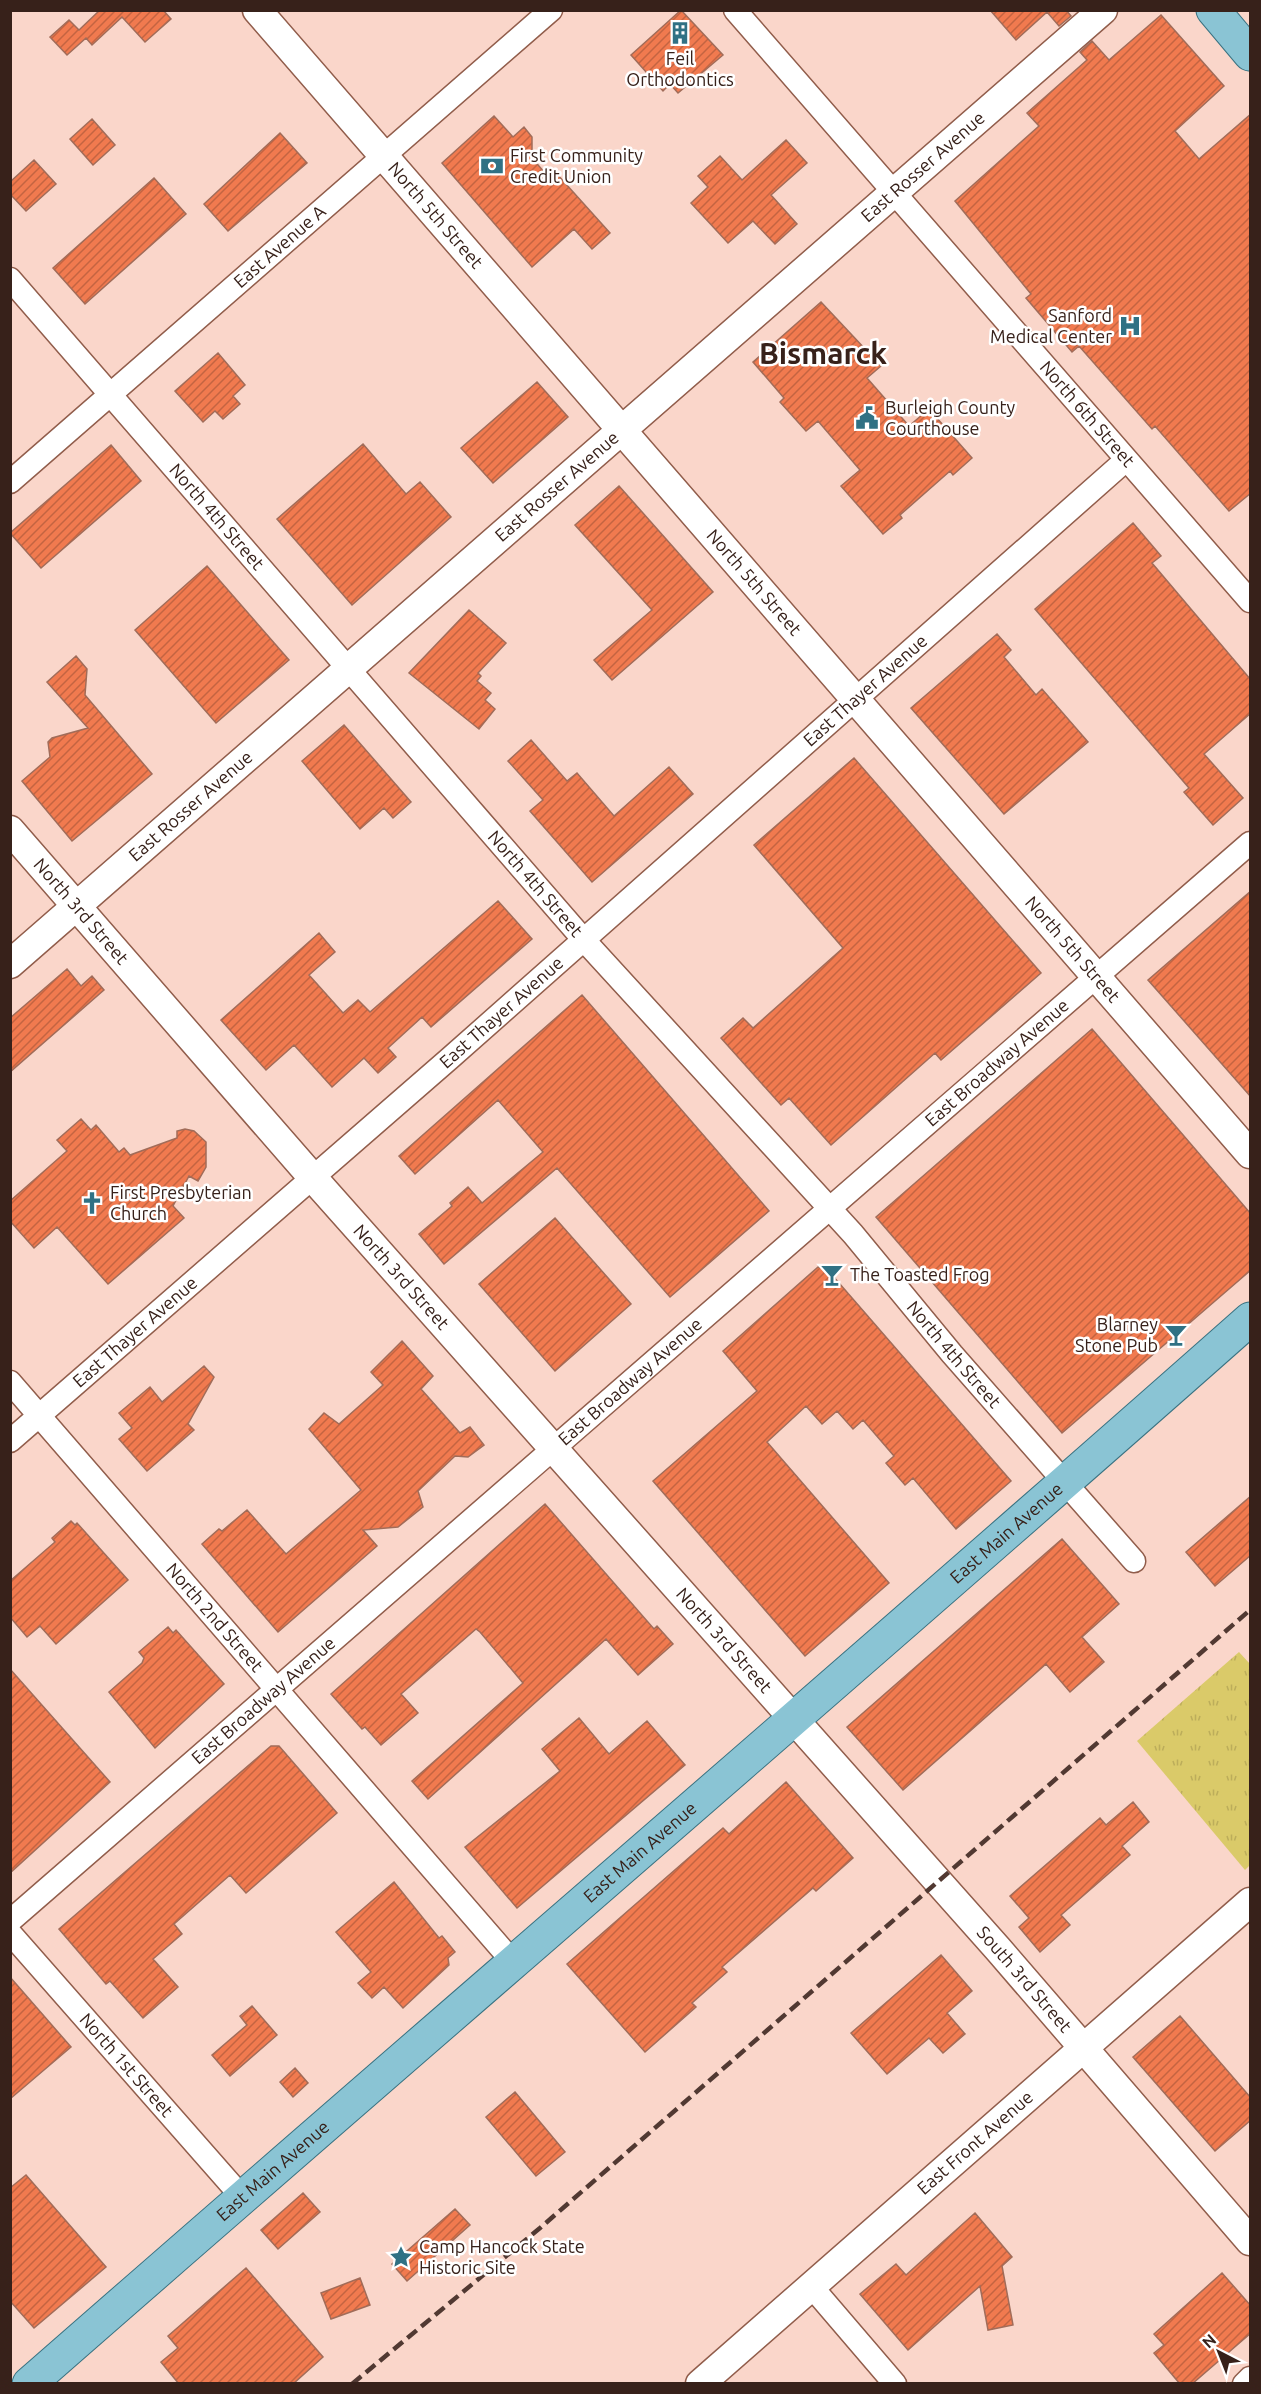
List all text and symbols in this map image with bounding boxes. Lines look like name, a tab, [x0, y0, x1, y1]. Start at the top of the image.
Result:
building icon: Feil Orthodontics	[667, 20, 693, 46]
place label: Feil Orthodontics	[626, 48, 734, 89]
street label: East Rosser Avenue	[857, 107, 988, 226]
place label: First Community Credit Union	[510, 145, 643, 186]
bank icon: First Community Credit Union	[479, 153, 505, 179]
street label: North 5th Street	[385, 158, 487, 272]
street label: East Avenue A	[229, 200, 329, 291]
place label: Sanford Medical Center	[990, 305, 1112, 346]
hospital icon: Sanford Medical Center	[1117, 313, 1143, 339]
district label: Bismarck	[759, 336, 887, 370]
street label: North 6th Street	[1036, 357, 1139, 470]
place label: Burleigh County Courthouse	[885, 397, 1015, 438]
public building icon: Burleigh County Courthouse	[854, 405, 880, 431]
street label: East Rosser Avenue	[490, 427, 622, 545]
street label: North 4th Street	[166, 459, 269, 573]
street label: North 5th Street	[703, 525, 806, 639]
street label: East Thayer Avenue	[799, 630, 931, 750]
street label: East Rosser Avenue	[124, 746, 256, 865]
street label: North 4th Street	[485, 826, 587, 940]
street label: North 3rd Street	[30, 854, 133, 968]
street label: North 5th Street	[1022, 892, 1125, 1006]
street label: East Thayer Avenue	[435, 952, 567, 1072]
street label: East Broadway Avenue	[921, 994, 1072, 1130]
place label: First Presbyterian Church	[110, 1182, 252, 1223]
church icon: First Presbyterian Church	[79, 1190, 105, 1216]
street label: North 3rd Street	[350, 1220, 454, 1333]
bar icon: The Toasted Frog	[819, 1262, 845, 1288]
place label: The Toasted Frog	[850, 1264, 990, 1284]
street label: East Thayer Avenue	[68, 1272, 201, 1391]
street label: North 4th Street	[903, 1297, 1005, 1411]
street label: East Broadway Avenue	[554, 1313, 706, 1449]
place label: Blarney Stone Pub	[1075, 1314, 1158, 1355]
bar icon: Blarney Stone Pub	[1163, 1322, 1189, 1348]
street label: East Main Avenue	[946, 1478, 1066, 1587]
street label: North 2nd Street	[163, 1559, 268, 1675]
street label: North 3rd Street	[673, 1583, 776, 1696]
street label: East Broadway Avenue	[187, 1632, 339, 1768]
street label: East Main Avenue	[579, 1797, 700, 1906]
street label: South 3rd Street	[974, 1922, 1076, 2036]
street label: North 1st Street	[76, 2009, 178, 2120]
street label: East Front Avenue	[913, 2086, 1036, 2198]
street label: East Main Avenue	[212, 2116, 333, 2225]
place label: Camp Hancock State Historic Site	[419, 2236, 585, 2277]
place icon: Camp Hancock State Historic Site	[388, 2244, 414, 2270]
north arrow	[1189, 2322, 1249, 2382]
text: N	[1199, 2330, 1219, 2352]

